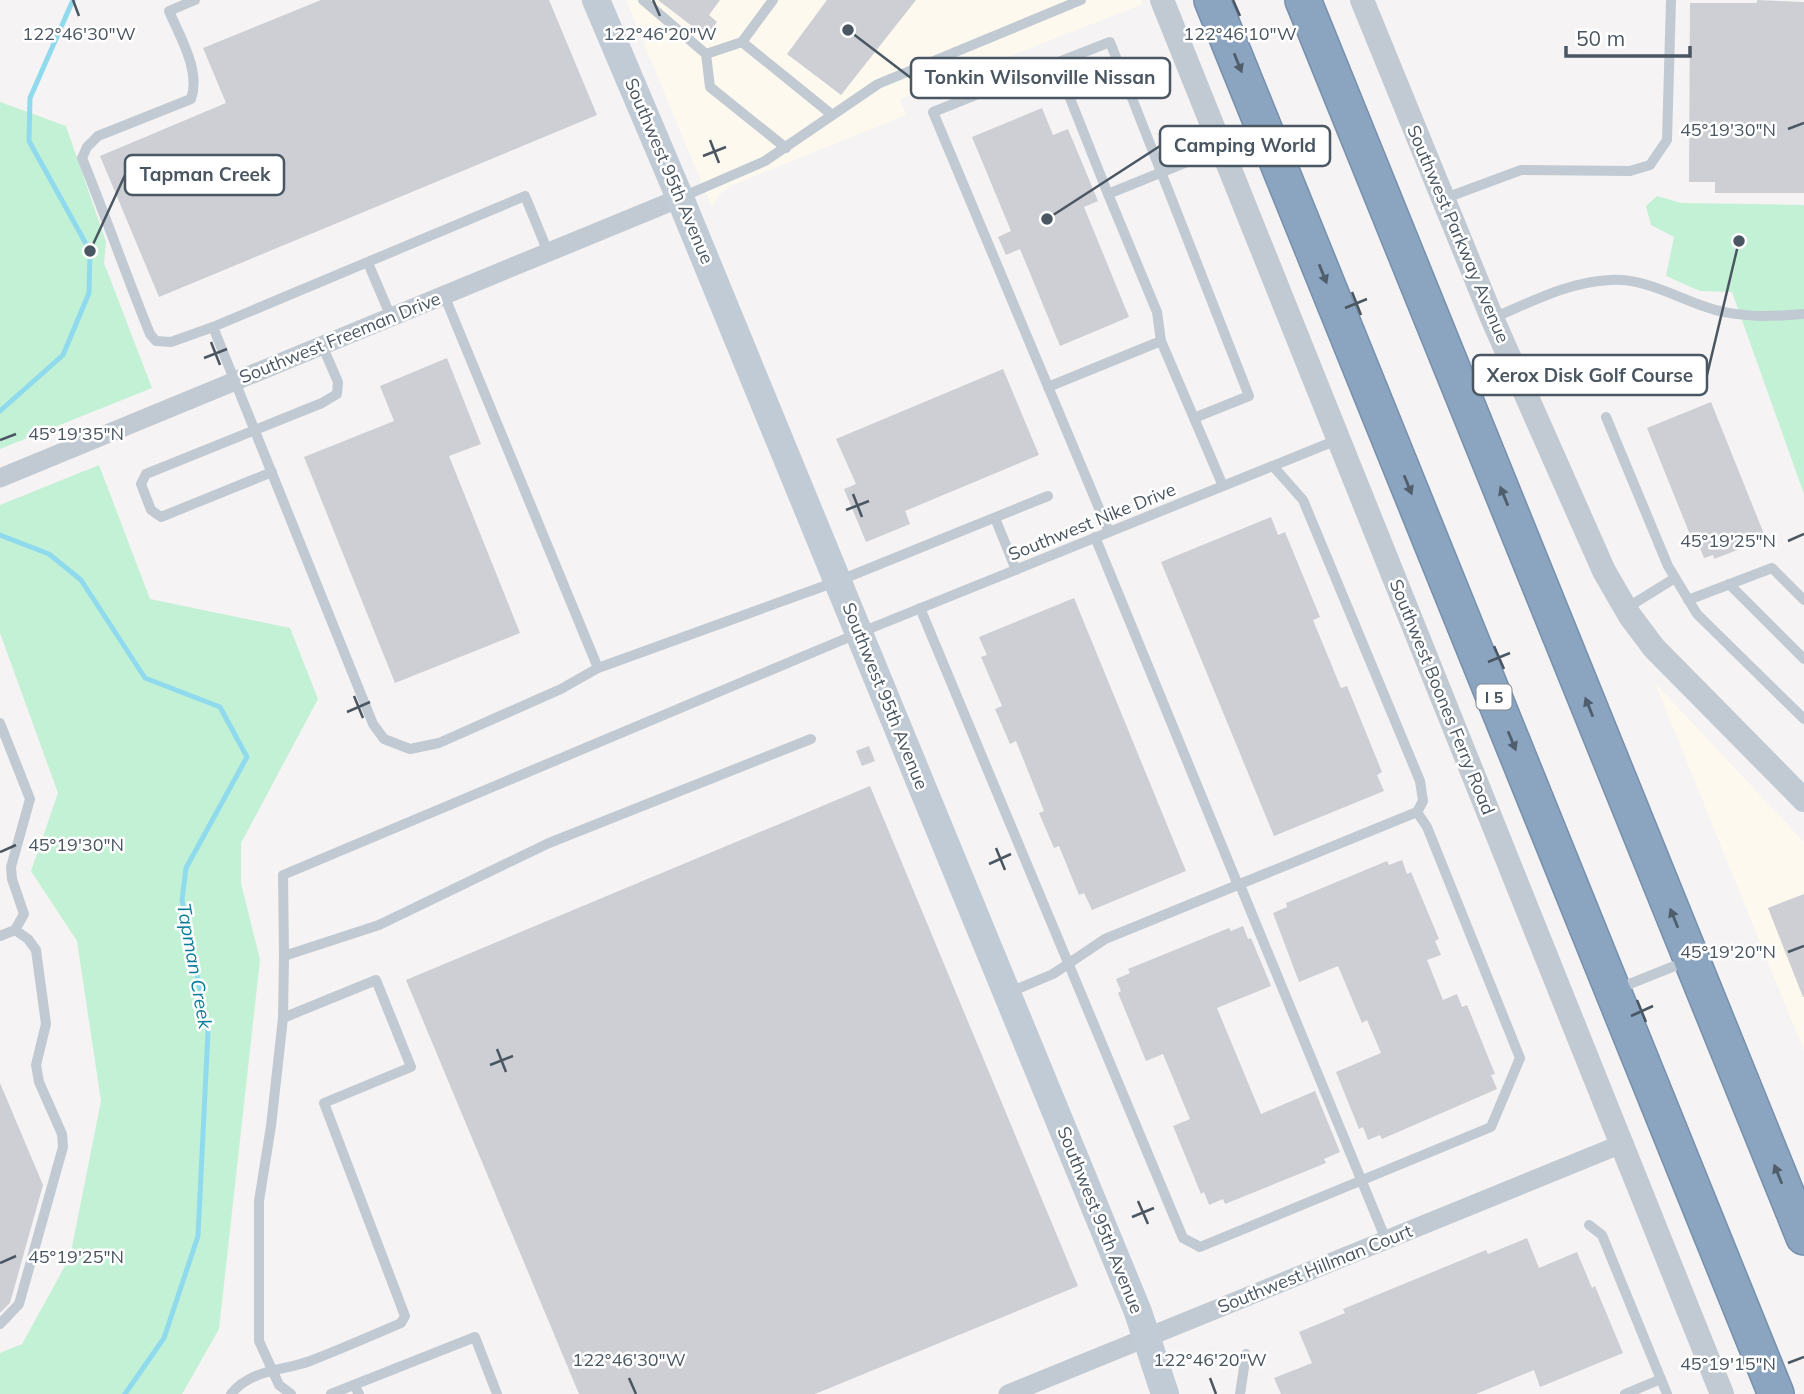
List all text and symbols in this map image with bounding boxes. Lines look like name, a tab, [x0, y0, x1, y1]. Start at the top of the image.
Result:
scale bar	[1566, 14, 1690, 58]
text: 122°46'30"W	[22, 22, 136, 45]
text: 122°46'20"W	[603, 22, 717, 45]
text: 122°46'10"W	[1183, 22, 1297, 45]
text: 50 m	[1576, 25, 1625, 51]
one-way arrow	[1232, 53, 1243, 74]
callout: Tonkin Wilsonville Nissan	[911, 58, 1170, 98]
text: Tonkin Wilsonville Nissan	[925, 65, 1155, 89]
street label: Southwest 95th Avenue	[620, 74, 719, 267]
text: 45°19'30"N	[1680, 118, 1776, 141]
street label: Southwest Parkway Avenue	[1402, 121, 1515, 346]
callout: Camping World	[1160, 126, 1330, 166]
text: Camping World	[1174, 133, 1316, 157]
callout: Tapman Creek	[125, 155, 284, 195]
text: Tapman Creek	[139, 162, 271, 186]
one-way arrow	[1317, 264, 1329, 284]
street label: Southwest Freeman Drive	[236, 287, 444, 388]
callout: Xerox Disk Golf Course	[1473, 355, 1707, 395]
text: Xerox Disk Golf Course	[1486, 363, 1693, 387]
text: 45°19'35"N	[28, 422, 124, 445]
one-way arrow	[1403, 475, 1414, 496]
street label: Southwest Nike Drive	[1005, 477, 1179, 566]
one-way arrow	[1498, 485, 1509, 506]
text: 45°19'25"N	[1680, 529, 1776, 552]
street label: Southwest Boones Ferry Road	[1385, 576, 1500, 818]
street label: Southwest 95th Avenue	[837, 599, 934, 793]
road number: I 5	[1476, 684, 1512, 710]
one-way arrow	[1583, 697, 1595, 717]
one-way arrow	[1507, 731, 1518, 752]
text: 45°19'30"N	[28, 833, 124, 856]
water label: Tapman Creek	[172, 901, 218, 1032]
one-way arrow	[1669, 907, 1680, 928]
text: 45°19'20"N	[1680, 940, 1776, 963]
street label: Southwest 95th Avenue	[1052, 1123, 1149, 1317]
one-way arrow	[1773, 1163, 1784, 1184]
street label: Southwest Hillman Court	[1214, 1219, 1416, 1318]
text: 45°19'25"N	[28, 1245, 124, 1268]
text: 122°46'30"W	[572, 1348, 686, 1371]
text: 122°46'20"W	[1153, 1348, 1267, 1371]
text: 45°19'15"N	[1680, 1352, 1776, 1375]

